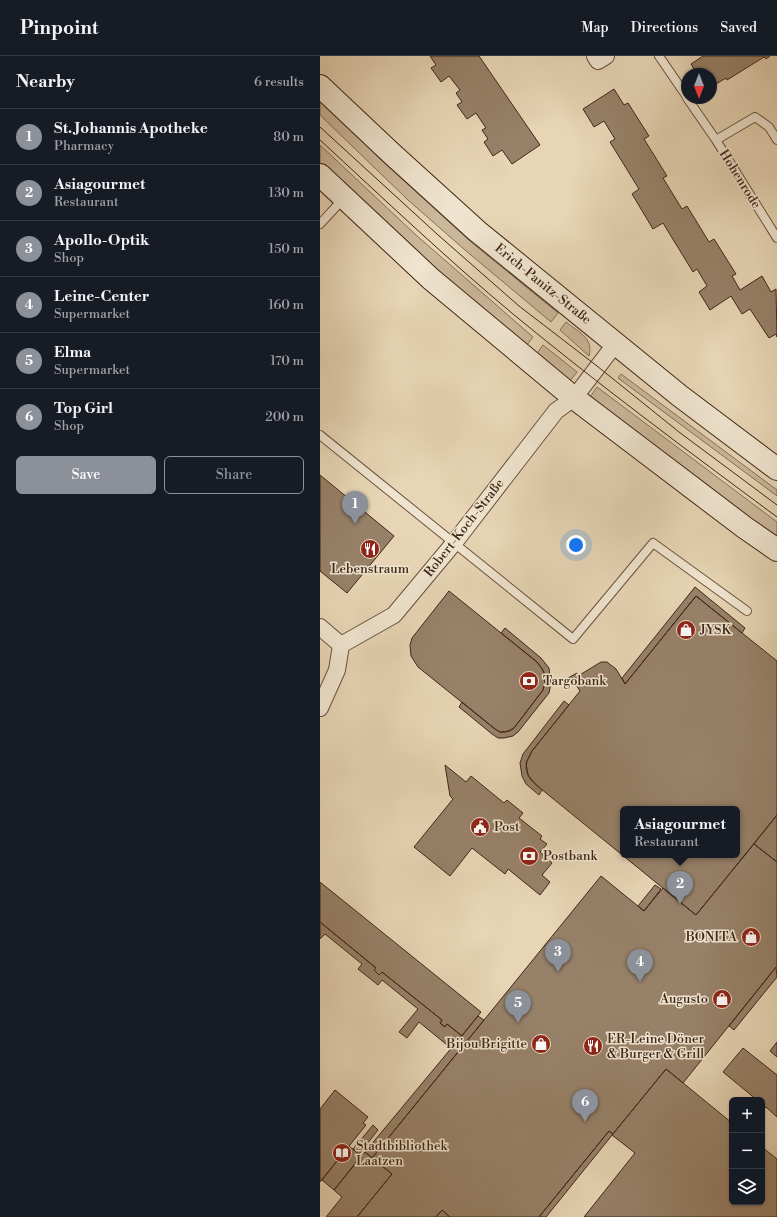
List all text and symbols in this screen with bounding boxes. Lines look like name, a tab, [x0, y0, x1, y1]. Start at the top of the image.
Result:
text: Pinpoint	[20, 16, 99, 40]
text: Map	[581, 19, 609, 37]
text: Directions	[631, 19, 698, 37]
text: Saved	[720, 19, 757, 37]
north arrow	[681, 68, 717, 104]
text: Nearby	[16, 71, 75, 93]
text: 6 results	[254, 74, 304, 90]
text: St. Johannis Apotheke	[54, 119, 208, 138]
text: 1	[26, 129, 32, 145]
text: 80 m	[273, 129, 304, 145]
text: Pharmacy	[54, 138, 114, 154]
street label: Hohenrode	[716, 147, 765, 212]
text: Asiagourmet	[54, 175, 145, 194]
text: 2	[25, 185, 33, 201]
text: 130 m	[269, 185, 304, 201]
text: Restaurant	[54, 194, 119, 210]
text: Apollo-Optik	[54, 231, 149, 250]
street label: Erich-Panitz-Straße	[492, 240, 595, 328]
text: 3	[25, 241, 33, 257]
text: 150 m	[269, 241, 304, 257]
text: Shop	[54, 250, 84, 266]
text: Leine-Center	[54, 287, 149, 306]
text: 4	[25, 297, 33, 313]
text: 160 m	[268, 297, 304, 313]
text: Supermarket	[54, 306, 130, 322]
text: Elma	[54, 343, 91, 362]
text: 5	[25, 353, 33, 369]
text: 170 m	[270, 353, 304, 369]
text: Supermarket	[54, 362, 130, 378]
text: Top Girl	[54, 399, 113, 418]
text: 6	[25, 409, 33, 425]
text: 200 m	[265, 409, 304, 425]
text: Shop	[54, 418, 84, 434]
button: Save	[16, 456, 156, 494]
button: Share	[164, 456, 304, 494]
street label: Robert-Koch-Straße	[421, 475, 508, 580]
pin: 1	[342, 491, 368, 524]
your location	[566, 535, 586, 555]
restaurant icon: Lebenstraum	[359, 538, 381, 560]
place label: Lebenstraum	[331, 561, 410, 577]
shop icon: JYSK	[675, 619, 697, 641]
place label: JYSK	[699, 622, 732, 638]
bank icon: Targobank	[518, 670, 540, 692]
place label: Targobank	[543, 673, 607, 689]
popup	[620, 806, 740, 858]
text: Asiagourmet	[634, 815, 726, 834]
public building icon: Post	[469, 816, 491, 838]
place label: Post	[494, 819, 520, 835]
text: Restaurant	[634, 834, 699, 850]
bank icon: Postbank	[518, 845, 540, 867]
place label: Postbank	[543, 848, 599, 864]
pin: 2	[667, 871, 693, 904]
shop icon: BONITA	[740, 926, 762, 948]
place label: BONITA	[685, 929, 738, 945]
pin: 3	[545, 939, 571, 972]
pin: 4	[627, 949, 653, 982]
shop icon: Augusto	[711, 988, 733, 1010]
pin: 5	[505, 990, 531, 1023]
place label: Augusto	[659, 991, 708, 1007]
place label: ER-Leine Döner & Burger & Grill	[607, 1031, 704, 1062]
shop icon: Bijou Brigitte	[530, 1033, 552, 1055]
restaurant icon: ER-Leine Döner & Burger & Grill	[582, 1035, 604, 1057]
place label: Bijou Brigitte	[445, 1036, 527, 1052]
pin: 6	[572, 1089, 598, 1122]
map controls	[729, 1097, 765, 1205]
button: +	[729, 1097, 765, 1133]
button: −	[729, 1133, 765, 1169]
place label: Stadtbibliothek Laatzen	[356, 1138, 449, 1169]
library icon: Stadtbibliothek Laatzen	[331, 1142, 353, 1164]
button: layers	[729, 1169, 765, 1205]

